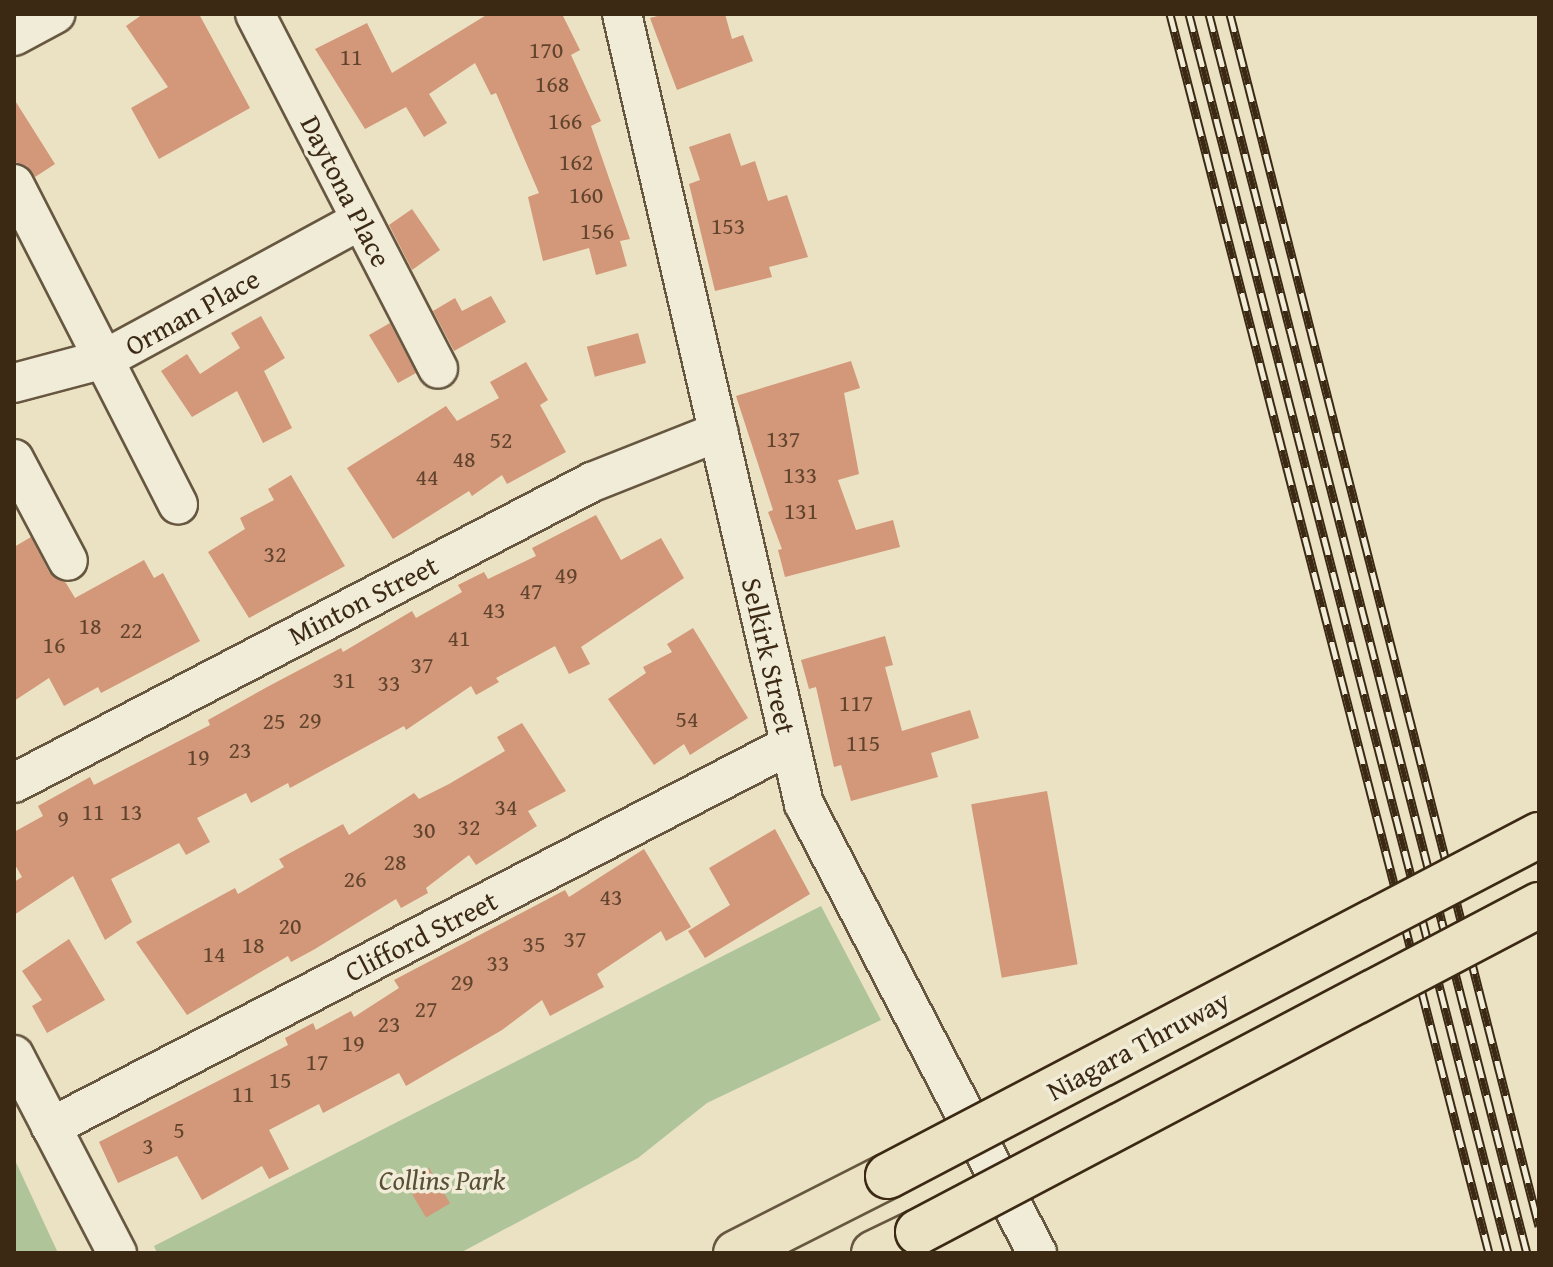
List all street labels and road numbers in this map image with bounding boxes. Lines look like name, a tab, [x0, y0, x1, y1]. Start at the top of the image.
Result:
street label: Daytona Place	[294, 110, 398, 272]
street label: Orman Place	[119, 261, 265, 363]
street label: Minton Street	[283, 548, 443, 652]
street label: Selkirk Street	[735, 575, 803, 737]
street label: Clifford Street	[339, 883, 503, 989]
street label: Niagara Thruway	[1041, 983, 1235, 1107]

